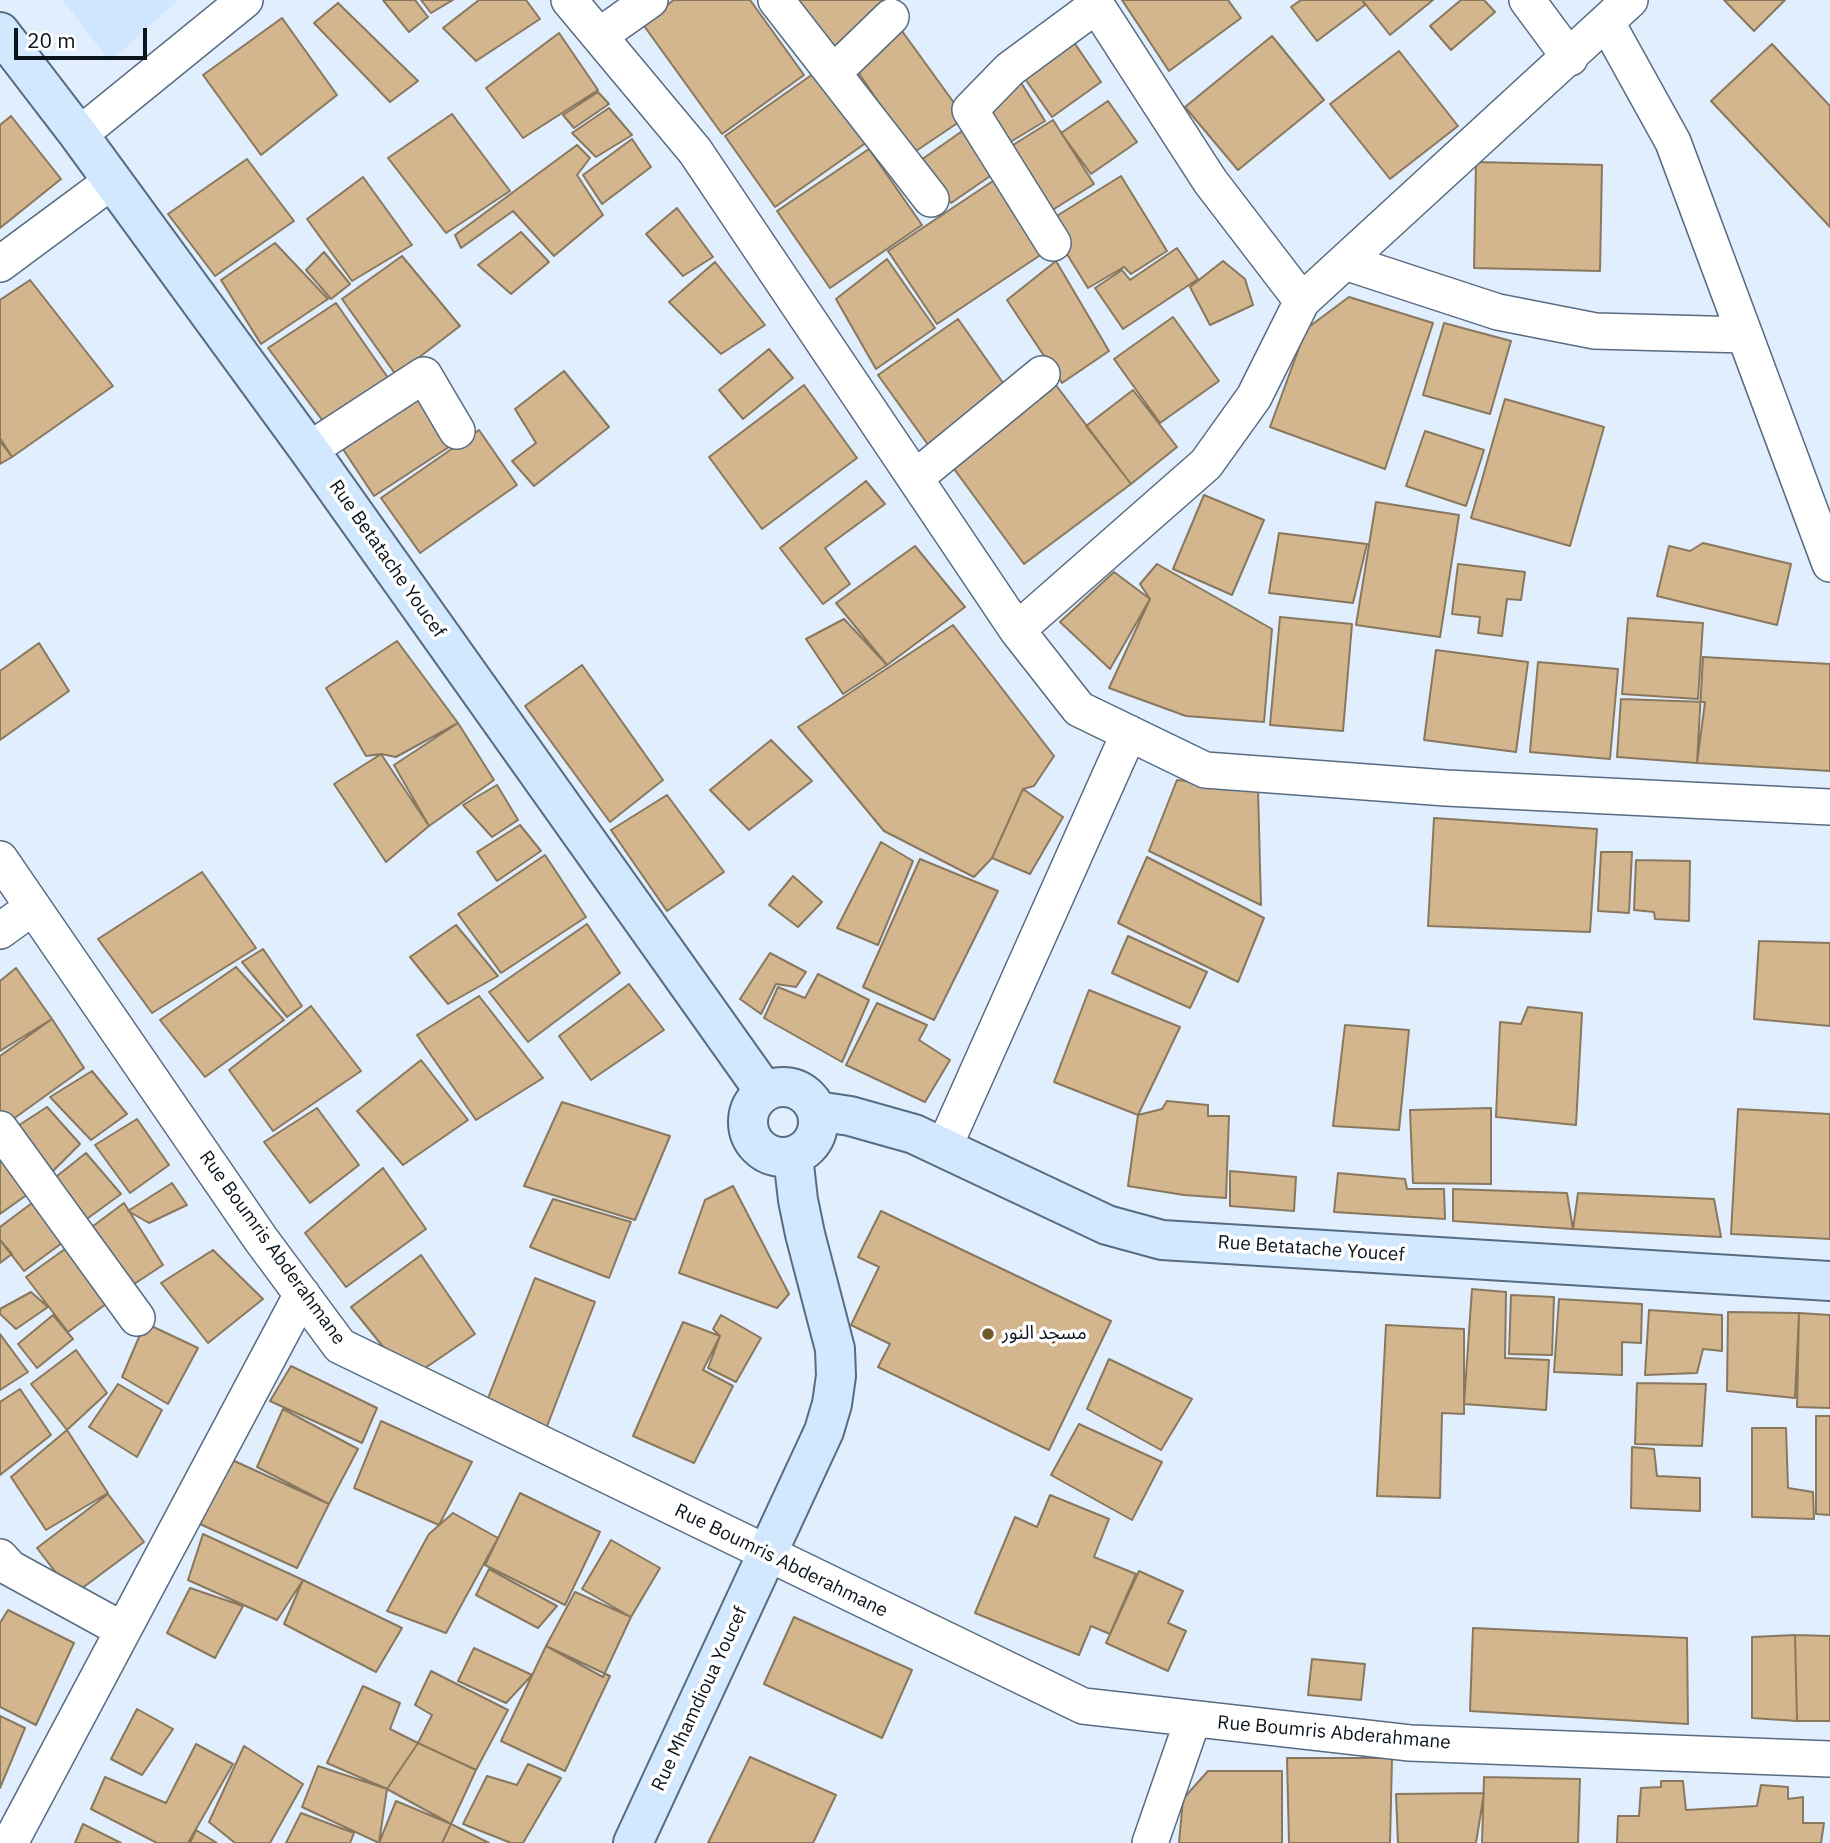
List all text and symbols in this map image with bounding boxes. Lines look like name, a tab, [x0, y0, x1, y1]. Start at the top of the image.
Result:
scale bar	[18, 14, 150, 58]
text: 20 m	[27, 26, 76, 54]
street label: Rue Betatache Youcef	[324, 476, 450, 642]
street label: Rue Boumris Abderahmane	[194, 1147, 350, 1349]
street label: Rue Betatache Youcef	[1217, 1231, 1405, 1267]
place label: مسجد النور	[1002, 1323, 1087, 1345]
marker: مسجد النور	[980, 1326, 996, 1342]
street label: Rue Boumris Abderahmane	[671, 1499, 891, 1623]
street label: Rue Mhamdioua Youcef	[647, 1603, 753, 1795]
street label: Rue Boumris Abderahmane	[1216, 1711, 1452, 1755]

